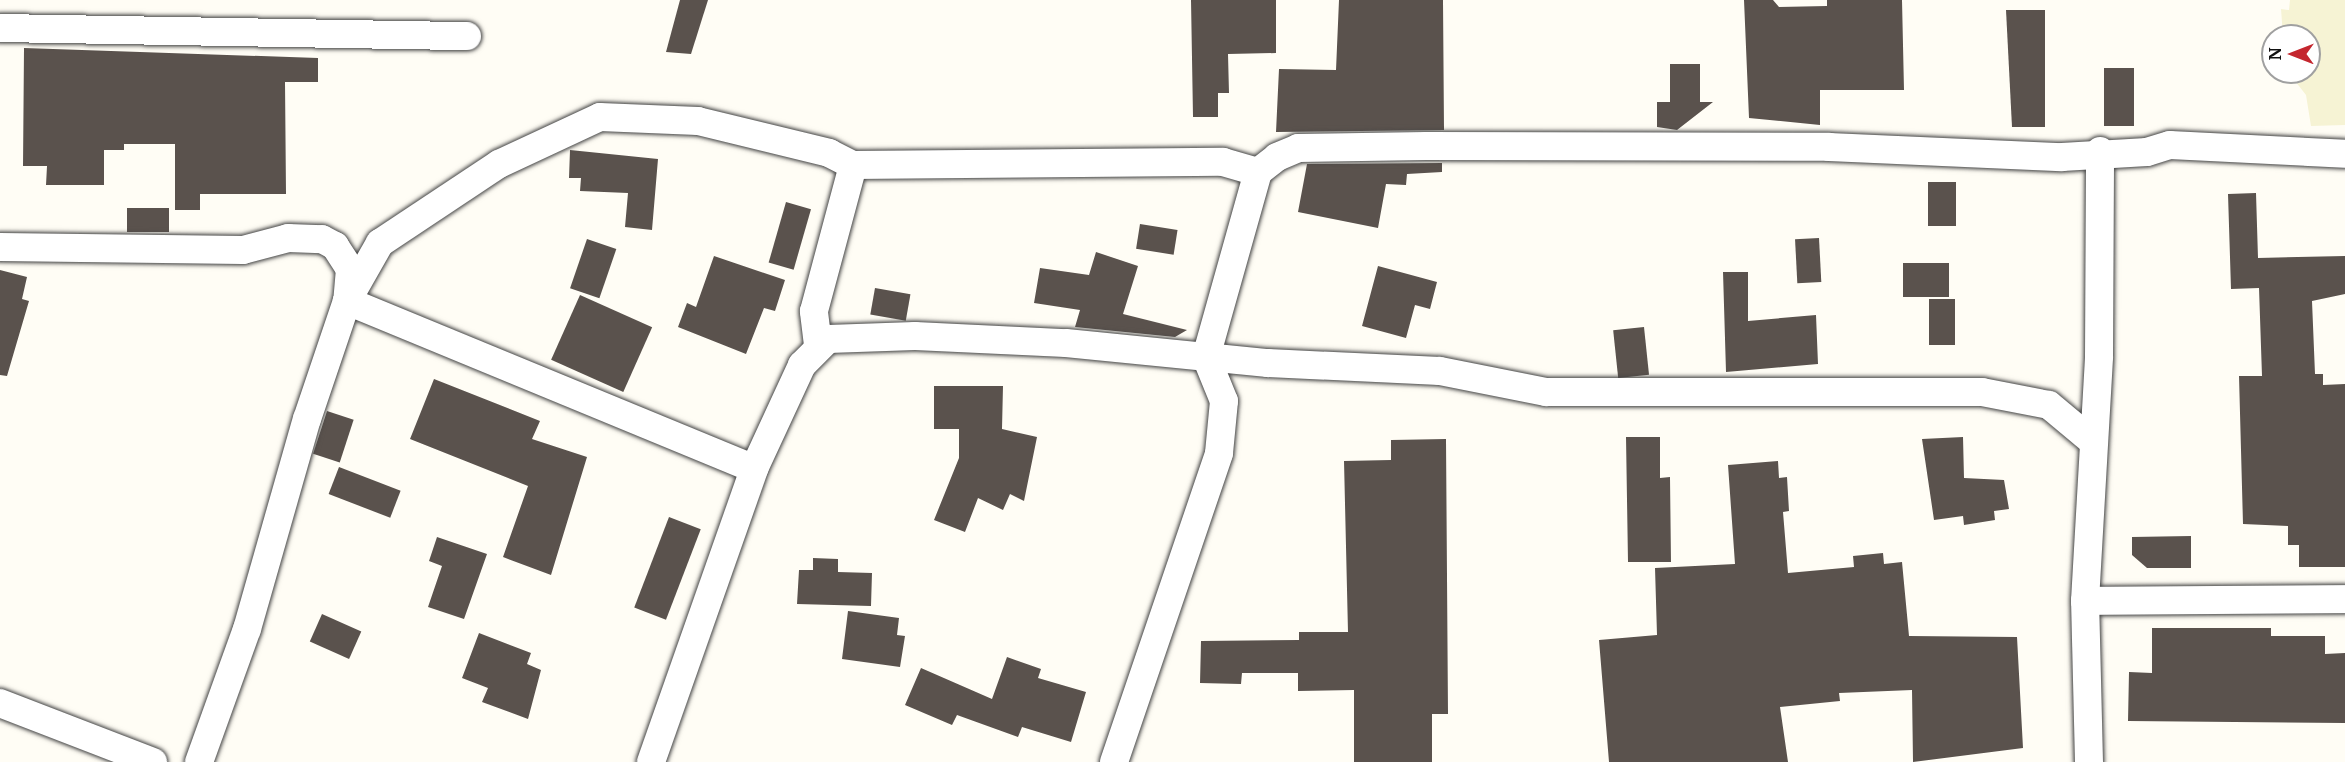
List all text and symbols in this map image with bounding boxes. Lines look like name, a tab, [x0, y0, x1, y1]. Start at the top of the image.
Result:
north arrow	[2261, 24, 2321, 84]
text: N	[2265, 48, 2285, 60]

